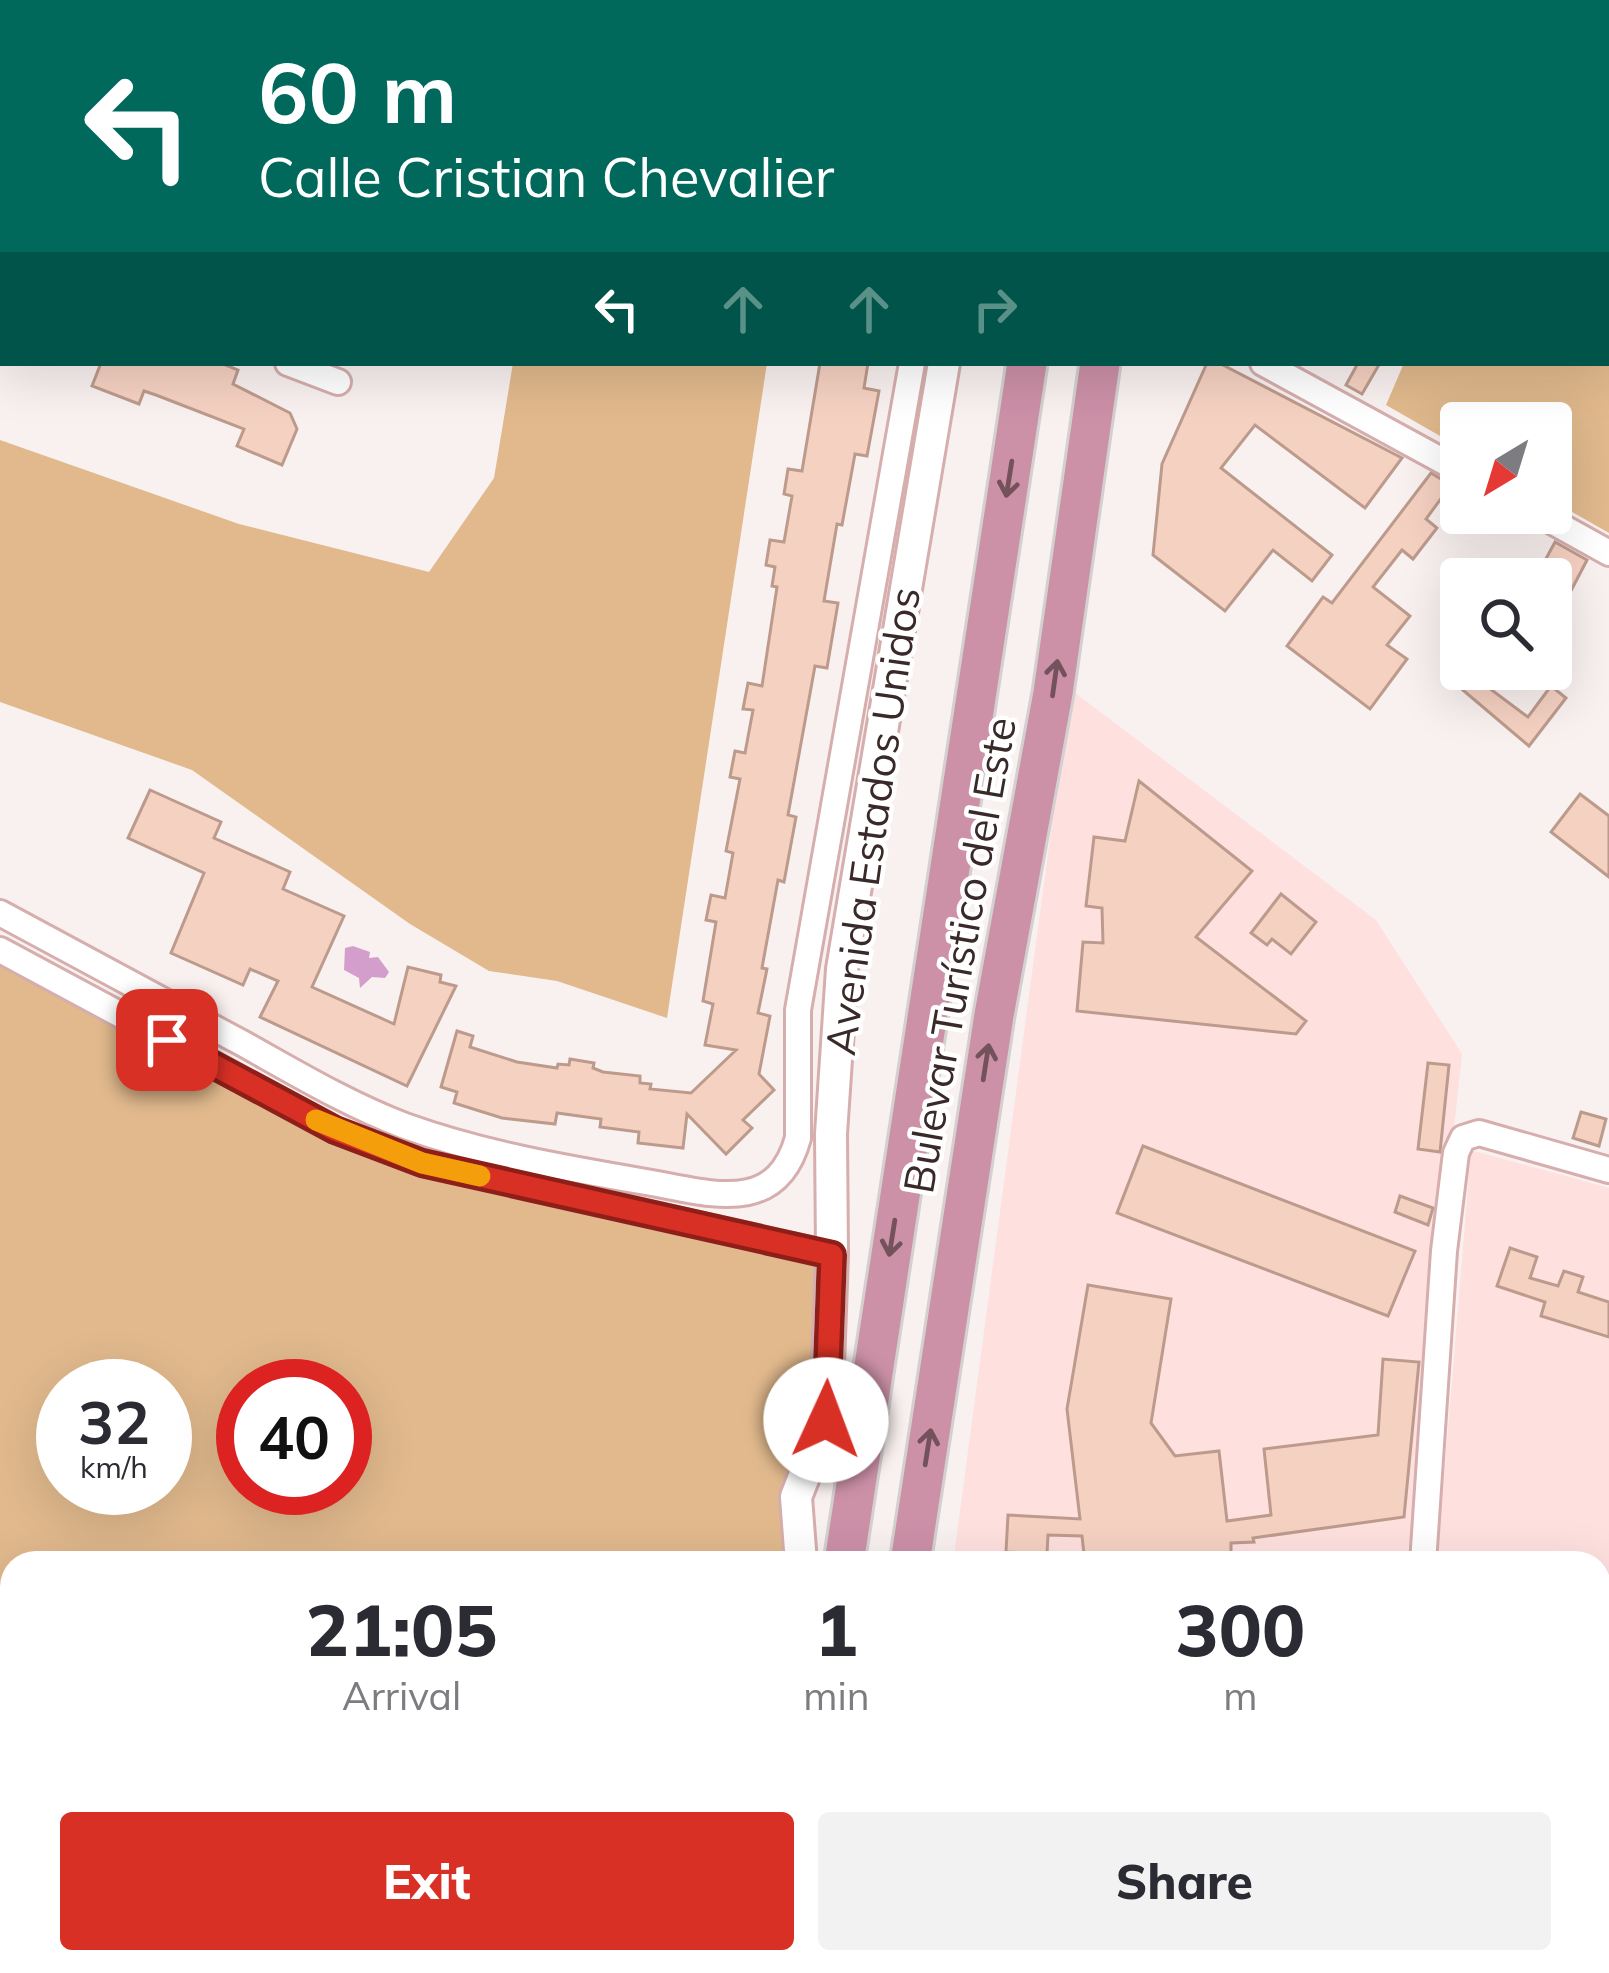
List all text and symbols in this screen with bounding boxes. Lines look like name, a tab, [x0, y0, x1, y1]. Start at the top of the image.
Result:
text: 60 m	[258, 39, 457, 144]
icon: left	[60, 48, 216, 204]
text: Calle Cristian Chevalier	[258, 143, 834, 211]
icon: left	[584, 276, 650, 342]
icon: ahead	[710, 276, 776, 342]
icon: ahead	[836, 276, 902, 342]
icon: right	[962, 276, 1028, 342]
north arrow	[1440, 402, 1572, 534]
map controls	[1440, 402, 1572, 690]
one-way arrow	[997, 458, 1020, 497]
button: search	[1440, 558, 1572, 690]
street label: Avenida Estados Unidos	[813, 584, 931, 1058]
one-way arrow	[1044, 659, 1067, 698]
street label: Bulevar Turístico del Este	[891, 713, 1027, 1197]
pin	[116, 989, 218, 1091]
icon: arrive	[134, 1007, 200, 1073]
one-way arrow	[976, 1043, 999, 1082]
one-way arrow	[880, 1217, 903, 1256]
position arrow	[763, 1357, 889, 1483]
speed limit sign: 40	[216, 1359, 372, 1515]
text: 32	[78, 1384, 150, 1459]
one-way arrow	[917, 1429, 940, 1468]
text: km/h	[80, 1448, 148, 1486]
text: 21:05	[306, 1584, 497, 1674]
text: 1	[815, 1584, 858, 1674]
text: 300	[1176, 1584, 1305, 1674]
text: Arrival	[342, 1671, 461, 1720]
text: min	[803, 1671, 870, 1720]
text: m	[1223, 1671, 1257, 1720]
button: Exit	[60, 1812, 794, 1950]
button: Share	[818, 1812, 1551, 1950]

